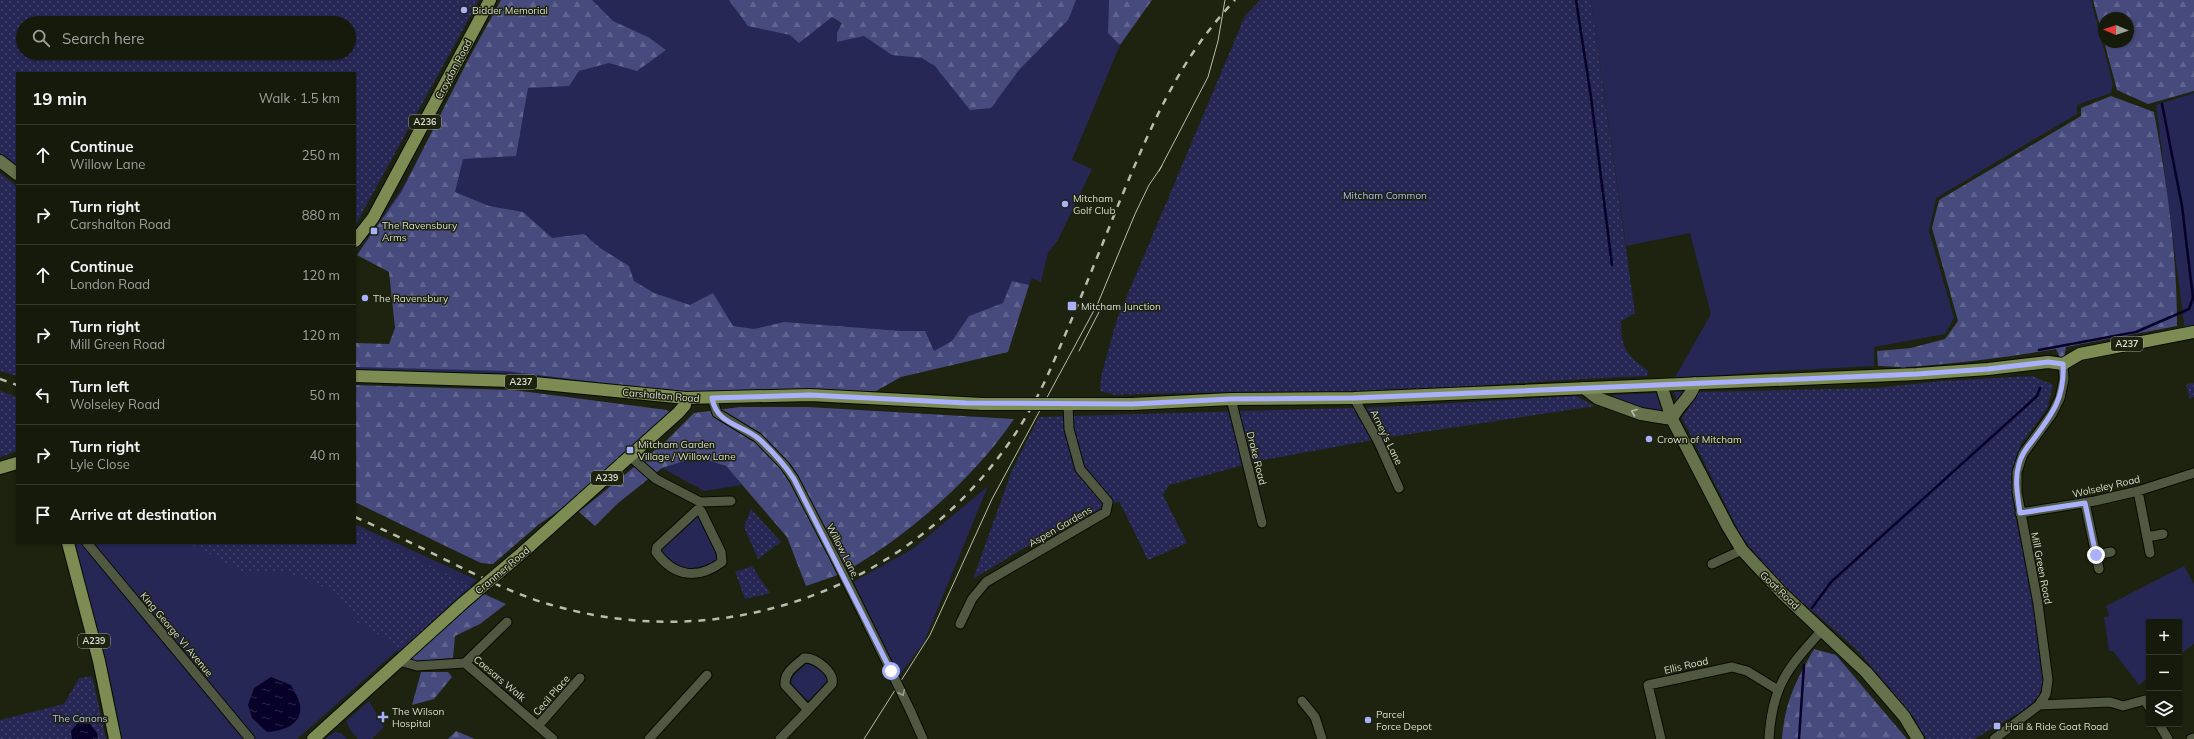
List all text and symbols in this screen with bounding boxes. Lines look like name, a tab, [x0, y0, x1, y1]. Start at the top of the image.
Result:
place label: Bidder Memorial	[472, 4, 548, 17]
marker: Bidder Memorial	[459, 5, 469, 15]
north arrow	[2098, 12, 2134, 48]
search box	[16, 16, 356, 60]
icon: search	[30, 27, 52, 49]
text: Search here	[62, 29, 144, 48]
street label: Croydon Road	[432, 37, 475, 101]
text: 19 min	[32, 88, 87, 109]
text: Walk · 1.5 km	[259, 90, 340, 106]
road number: A236	[409, 115, 441, 129]
text: Continue	[70, 137, 133, 156]
icon: ahead	[32, 144, 54, 166]
text: 250 m	[302, 147, 340, 163]
text: Willow Lane	[70, 156, 145, 172]
park label: Mitcham Common	[1343, 189, 1427, 202]
place label: Mitcham Golf Club	[1073, 192, 1115, 217]
text: Turn right	[70, 197, 140, 216]
marker: Mitcham Golf Club	[1060, 199, 1070, 209]
icon: right	[32, 204, 54, 226]
text: 880 m	[302, 207, 340, 223]
text: Carshalton Road	[70, 216, 171, 232]
place label: The Ravensbury Arms	[382, 219, 458, 244]
marker: The Ravensbury Arms	[369, 226, 379, 236]
text: Continue	[70, 257, 133, 276]
icon: ahead	[32, 264, 54, 286]
text: 120 m	[302, 267, 340, 283]
text: London Road	[70, 276, 150, 292]
place label: The Ravensbury	[373, 292, 449, 305]
marker: The Ravensbury	[360, 293, 370, 303]
marker: Mitcham Junction	[1066, 300, 1078, 312]
place label: Mitcham Junction	[1081, 300, 1161, 313]
text: Turn right	[70, 317, 140, 336]
icon: right	[32, 324, 54, 346]
text: 120 m	[302, 327, 340, 343]
text: Mill Green Road	[70, 336, 165, 352]
road number: A237	[2111, 337, 2143, 351]
road number: A237	[505, 375, 537, 389]
text: Turn left	[70, 377, 129, 396]
icon: left	[32, 384, 54, 406]
street label: Carshalton Road	[622, 386, 700, 405]
text: 50 m	[310, 387, 340, 403]
text: Wolseley Road	[70, 396, 160, 412]
street label: Arney's Lane	[1368, 407, 1406, 467]
one-way arrow	[1630, 408, 1637, 416]
street label: Drake Road	[1244, 430, 1269, 486]
place label: Crown of Mitcham	[1657, 433, 1742, 446]
marker: Crown of Mitcham	[1644, 434, 1654, 444]
text: Turn right	[70, 437, 140, 456]
place label: Mitcham Garden Village / Willow Lane	[638, 438, 736, 463]
icon: right	[32, 444, 54, 466]
marker: Mitcham Garden Village / Willow Lane	[625, 445, 635, 455]
text: 40 m	[310, 447, 340, 463]
text: Lyle Close	[70, 456, 130, 472]
road number: A239	[591, 471, 623, 485]
street label: Wolseley Road	[2071, 472, 2141, 501]
street label: Aspen Gardens	[1026, 503, 1094, 550]
icon: arrive	[32, 504, 54, 526]
text: Arrive at destination	[70, 505, 217, 524]
street label: Willow Lane	[824, 521, 862, 579]
street label: Mill Green Road	[2028, 531, 2055, 605]
street label: Cranmer Road	[472, 544, 532, 597]
route end	[2087, 546, 2105, 564]
street label: Goat Road	[1757, 568, 1802, 612]
street label: King George VI Avenue	[137, 589, 216, 679]
map controls	[2146, 619, 2182, 727]
button: +	[2146, 619, 2182, 655]
road number: A239	[78, 634, 110, 648]
street label: Caesars Walk	[471, 653, 529, 705]
street label: Ellis Road	[1663, 654, 1710, 677]
button: −	[2146, 655, 2182, 691]
route start	[882, 662, 900, 680]
street label: Cecil Place	[530, 672, 572, 718]
one-way arrow	[897, 689, 905, 696]
button: layers	[2146, 691, 2182, 727]
place label: The Wilson Hospital	[392, 705, 445, 730]
place label: Parcel Force Depot	[1376, 708, 1432, 733]
marker: The Wilson Hospital	[377, 711, 389, 723]
park label: The Canons	[52, 712, 108, 725]
marker: Parcel Force Depot	[1363, 715, 1373, 725]
place label: Hail & Ride Goat Road	[2005, 720, 2108, 733]
marker: Hail & Ride Goat Road	[1992, 721, 2002, 731]

